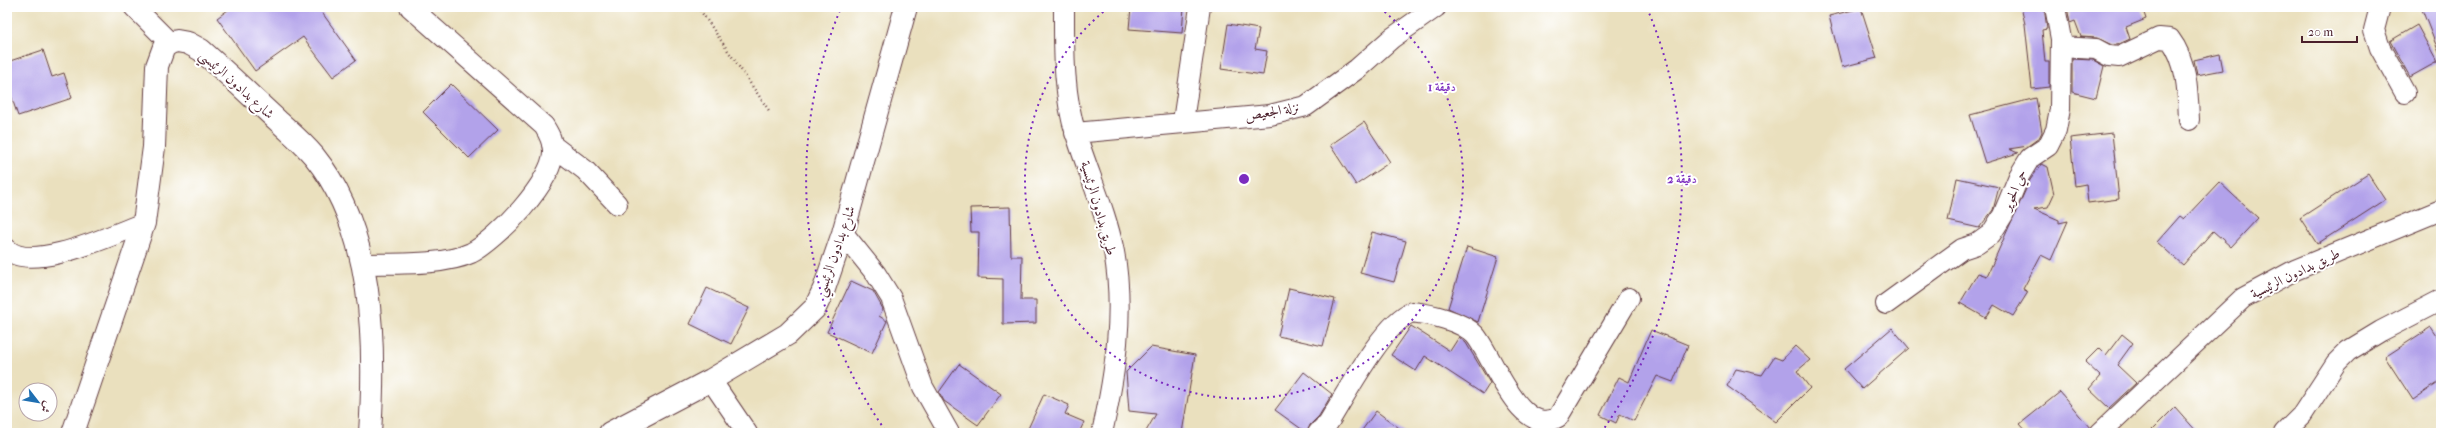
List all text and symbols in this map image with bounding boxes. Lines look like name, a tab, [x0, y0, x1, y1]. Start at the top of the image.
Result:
scale bar	[2302, 18, 2357, 44]
text: 20 m	[2308, 25, 2333, 39]
street label: شارع بدادون الرئيسي	[192, 46, 278, 126]
text: 1 دقيقة	[1428, 80, 1456, 94]
street label: نزلة الجعيص	[1243, 98, 1301, 126]
street label: طريق بدادون الرئيسية	[1077, 159, 1120, 257]
street label: حي الحوير	[1997, 167, 2034, 216]
centre of rings	[1237, 172, 1251, 186]
text: 2 دقيقة	[1667, 172, 1697, 186]
street label: شارع بدادون الرئيسي	[812, 204, 864, 300]
street label: طريق بدادون الرئيسية	[2248, 244, 2343, 302]
north arrow	[18, 382, 58, 422]
text: ش	[38, 399, 55, 415]

